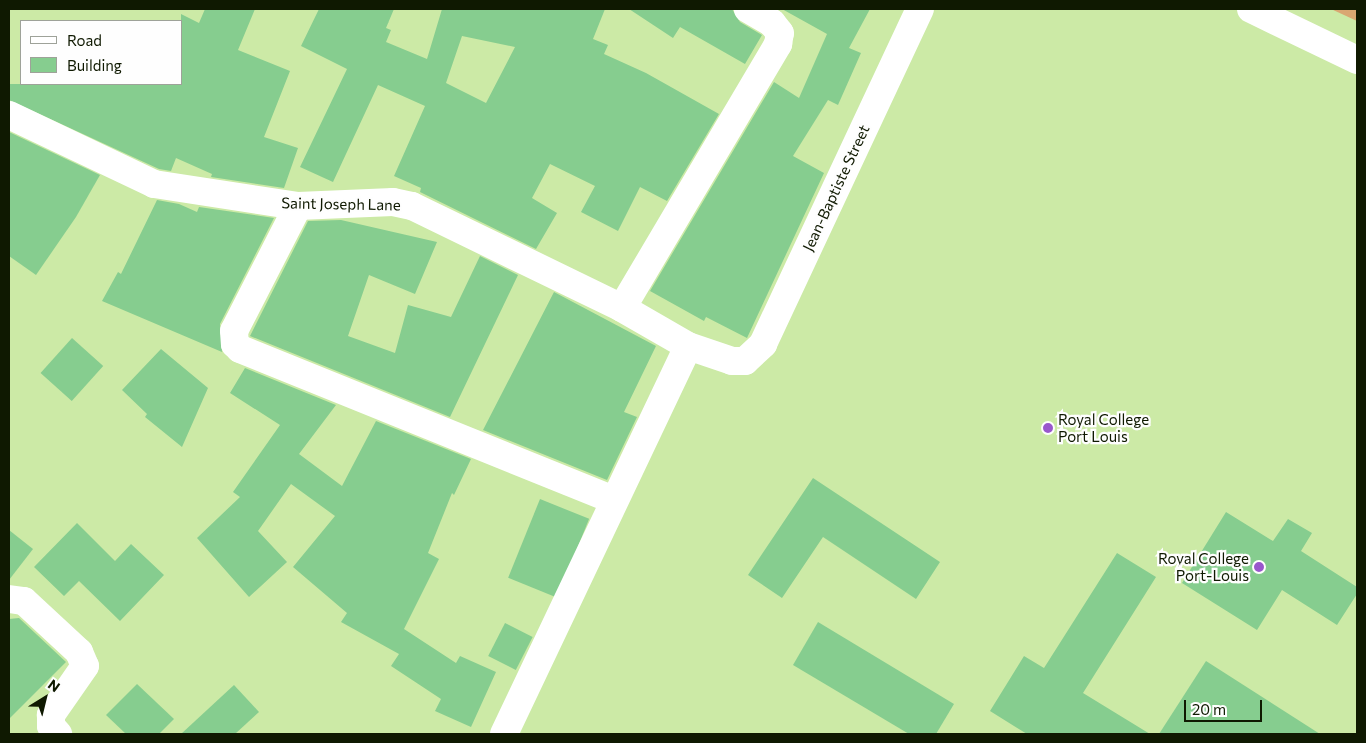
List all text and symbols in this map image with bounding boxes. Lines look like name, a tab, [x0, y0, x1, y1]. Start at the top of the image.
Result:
legend	[20, 20, 182, 85]
text: Road	[67, 31, 102, 49]
text: Building	[67, 56, 122, 74]
street label: Jean-Baptiste Street	[799, 122, 873, 254]
street label: Saint Joseph Lane	[281, 194, 401, 214]
place label: Royal College Port Louis	[1058, 410, 1149, 445]
marker: Royal College Port Louis	[1042, 422, 1054, 434]
place label: Royal College Port-Louis	[1158, 549, 1249, 584]
marker: Royal College Port-Louis	[1253, 561, 1265, 573]
north arrow	[20, 673, 70, 723]
text: N	[45, 675, 63, 695]
scale bar	[1186, 690, 1264, 722]
text: 20 m	[1192, 700, 1226, 718]

